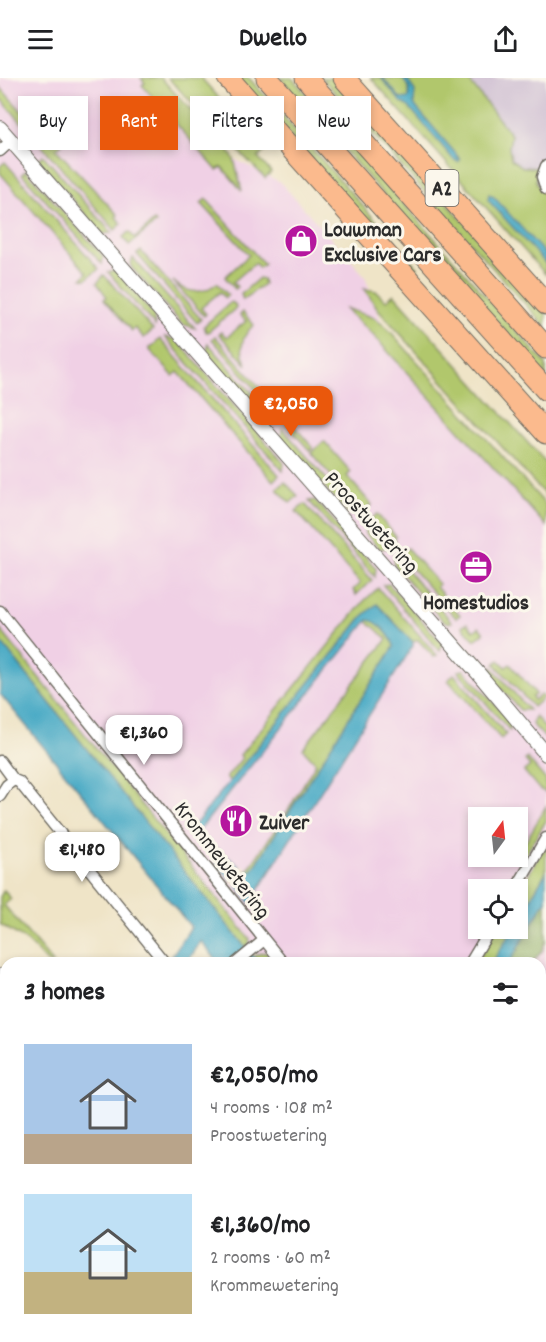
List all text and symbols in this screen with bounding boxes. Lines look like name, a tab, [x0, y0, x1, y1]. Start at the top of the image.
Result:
text: Dwello	[239, 20, 307, 59]
icon: menu	[24, 23, 57, 56]
icon: share	[489, 23, 522, 56]
chip: Buy	[18, 96, 88, 150]
chip: Rent	[100, 96, 178, 150]
chip: Filters	[190, 96, 284, 150]
chip: New	[296, 96, 371, 150]
road number: A2	[426, 170, 458, 206]
place label: Louwman Exclusive Cars	[324, 216, 442, 272]
shop icon: Louwman Exclusive Cars	[283, 223, 319, 259]
pin: €2,050	[242, 386, 340, 437]
text: €2,050	[264, 391, 318, 419]
street label: Proostwetering	[316, 465, 425, 582]
office icon: Homestudios	[458, 549, 494, 585]
place label: Homestudios	[423, 589, 529, 620]
pin: €1,360	[95, 715, 193, 766]
text: €1,360	[120, 720, 168, 748]
street label: Krommewetering	[165, 796, 277, 927]
restaurant icon: Zuiver	[218, 803, 254, 839]
north arrow	[468, 807, 528, 867]
map controls	[468, 807, 528, 939]
place label: Zuiver	[259, 809, 310, 840]
pin: €1,480	[33, 832, 131, 883]
text: €1,480	[59, 837, 105, 865]
button: locate	[468, 879, 528, 939]
text: 3 homes	[24, 975, 105, 1012]
icon: filters	[489, 977, 522, 1010]
text: €2,050/mo	[210, 1058, 318, 1095]
icon: home	[72, 1068, 144, 1140]
text: 4 rooms · 108 m²	[210, 1095, 333, 1123]
text: Proostwetering	[210, 1123, 327, 1151]
text: €1,360/mo	[210, 1208, 310, 1245]
icon: home	[72, 1218, 144, 1290]
text: 2 rooms · 60 m²	[210, 1245, 331, 1273]
text: Krommewetering	[210, 1273, 339, 1301]

